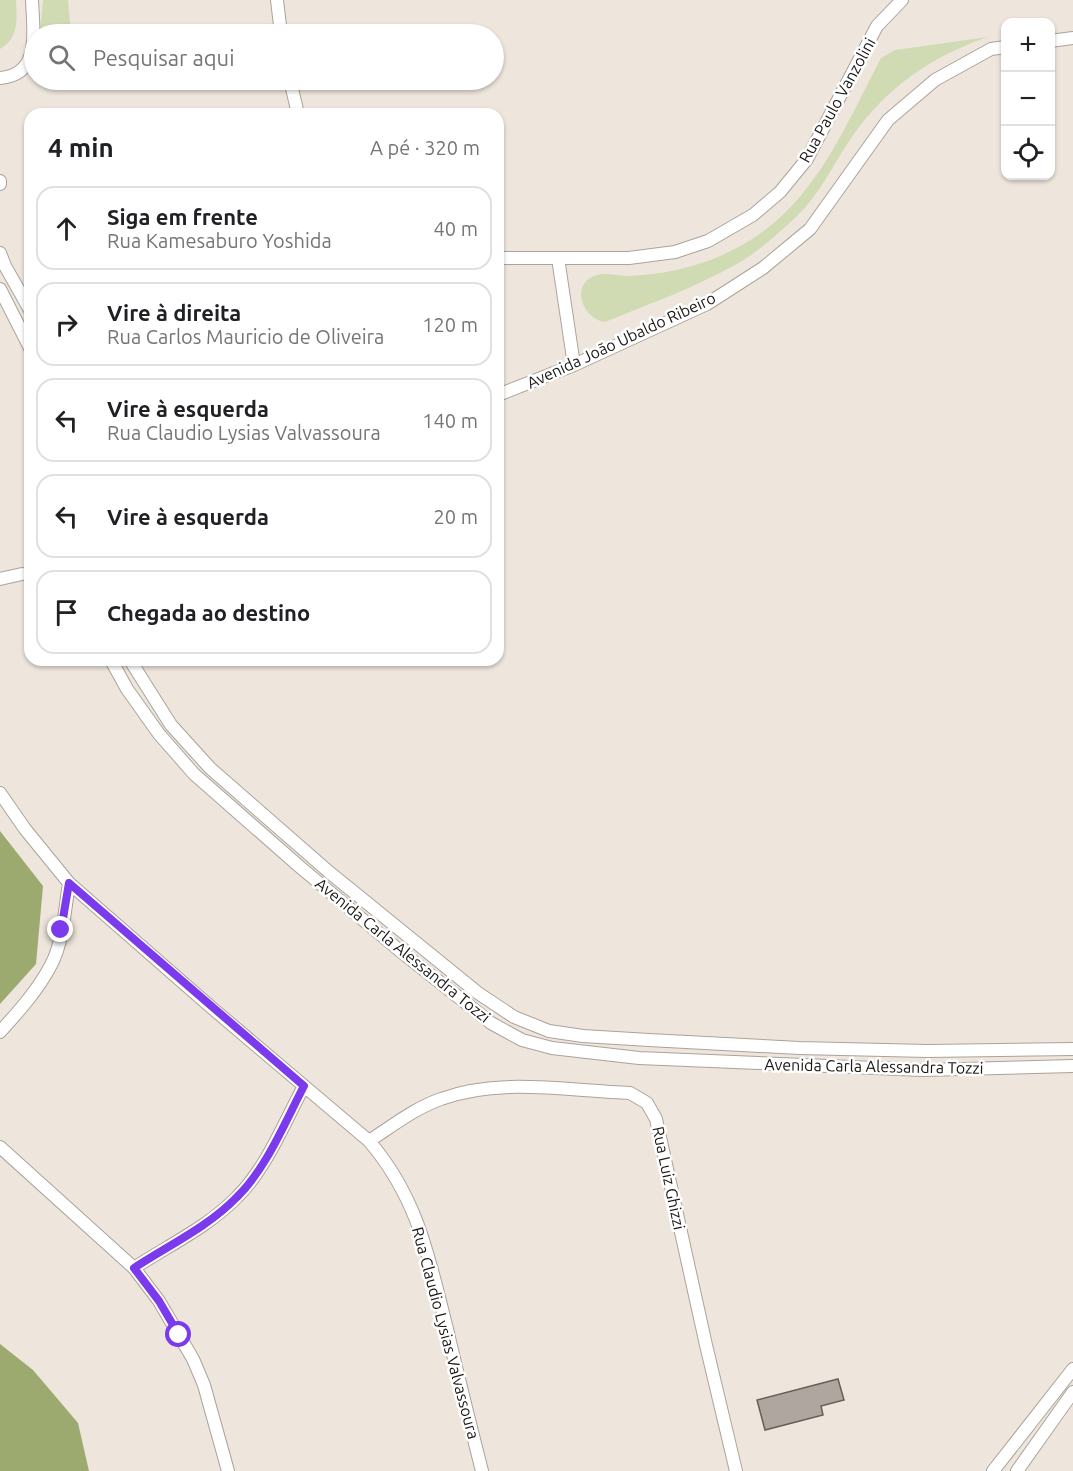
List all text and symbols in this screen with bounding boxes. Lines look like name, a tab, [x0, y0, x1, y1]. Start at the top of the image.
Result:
map controls	[1001, 18, 1055, 180]
button: +	[1001, 18, 1055, 72]
search box	[24, 24, 504, 90]
street label: Rua Paulo Vanzolini	[795, 34, 879, 166]
icon: search	[45, 41, 78, 74]
text: Pesquisar aqui	[93, 45, 235, 70]
button: −	[1001, 72, 1055, 126]
button: locate	[1001, 126, 1055, 180]
text: 4 min	[48, 133, 114, 162]
text: A pé · 320 m	[370, 136, 480, 159]
text: Siga em frente	[107, 204, 258, 229]
icon: ahead	[50, 212, 83, 245]
text: 40 m	[434, 217, 478, 240]
text: Rua Kamesaburo Yoshida	[107, 229, 332, 252]
street label: Avenida João Ubaldo Ribeiro	[524, 288, 718, 392]
text: Vire à direita	[107, 300, 241, 325]
icon: right	[50, 308, 83, 341]
text: 120 m	[422, 313, 478, 336]
text: Rua Carlos Mauricio de Oliveira	[107, 325, 384, 348]
text: Vire à esquerda	[107, 396, 269, 421]
icon: left	[50, 404, 83, 437]
text: 140 m	[422, 409, 478, 432]
text: Rua Claudio Lysias Valvassoura	[107, 421, 381, 444]
icon: left	[50, 500, 83, 533]
text: Vire à esquerda	[107, 504, 269, 529]
text: 20 m	[434, 505, 478, 528]
icon: arrive	[50, 596, 83, 629]
text: Chegada ao destino	[107, 600, 310, 625]
street label: Avenida Carla Alessandra Tozzi	[312, 874, 494, 1026]
route end	[47, 916, 73, 942]
street label: Avenida Carla Alessandra Tozzi	[764, 1055, 984, 1077]
street label: Rua Luiz Ghizzi	[649, 1125, 689, 1231]
street label: Rua Claudio Lysias Valvassoura	[409, 1225, 483, 1441]
route start	[165, 1321, 191, 1347]

